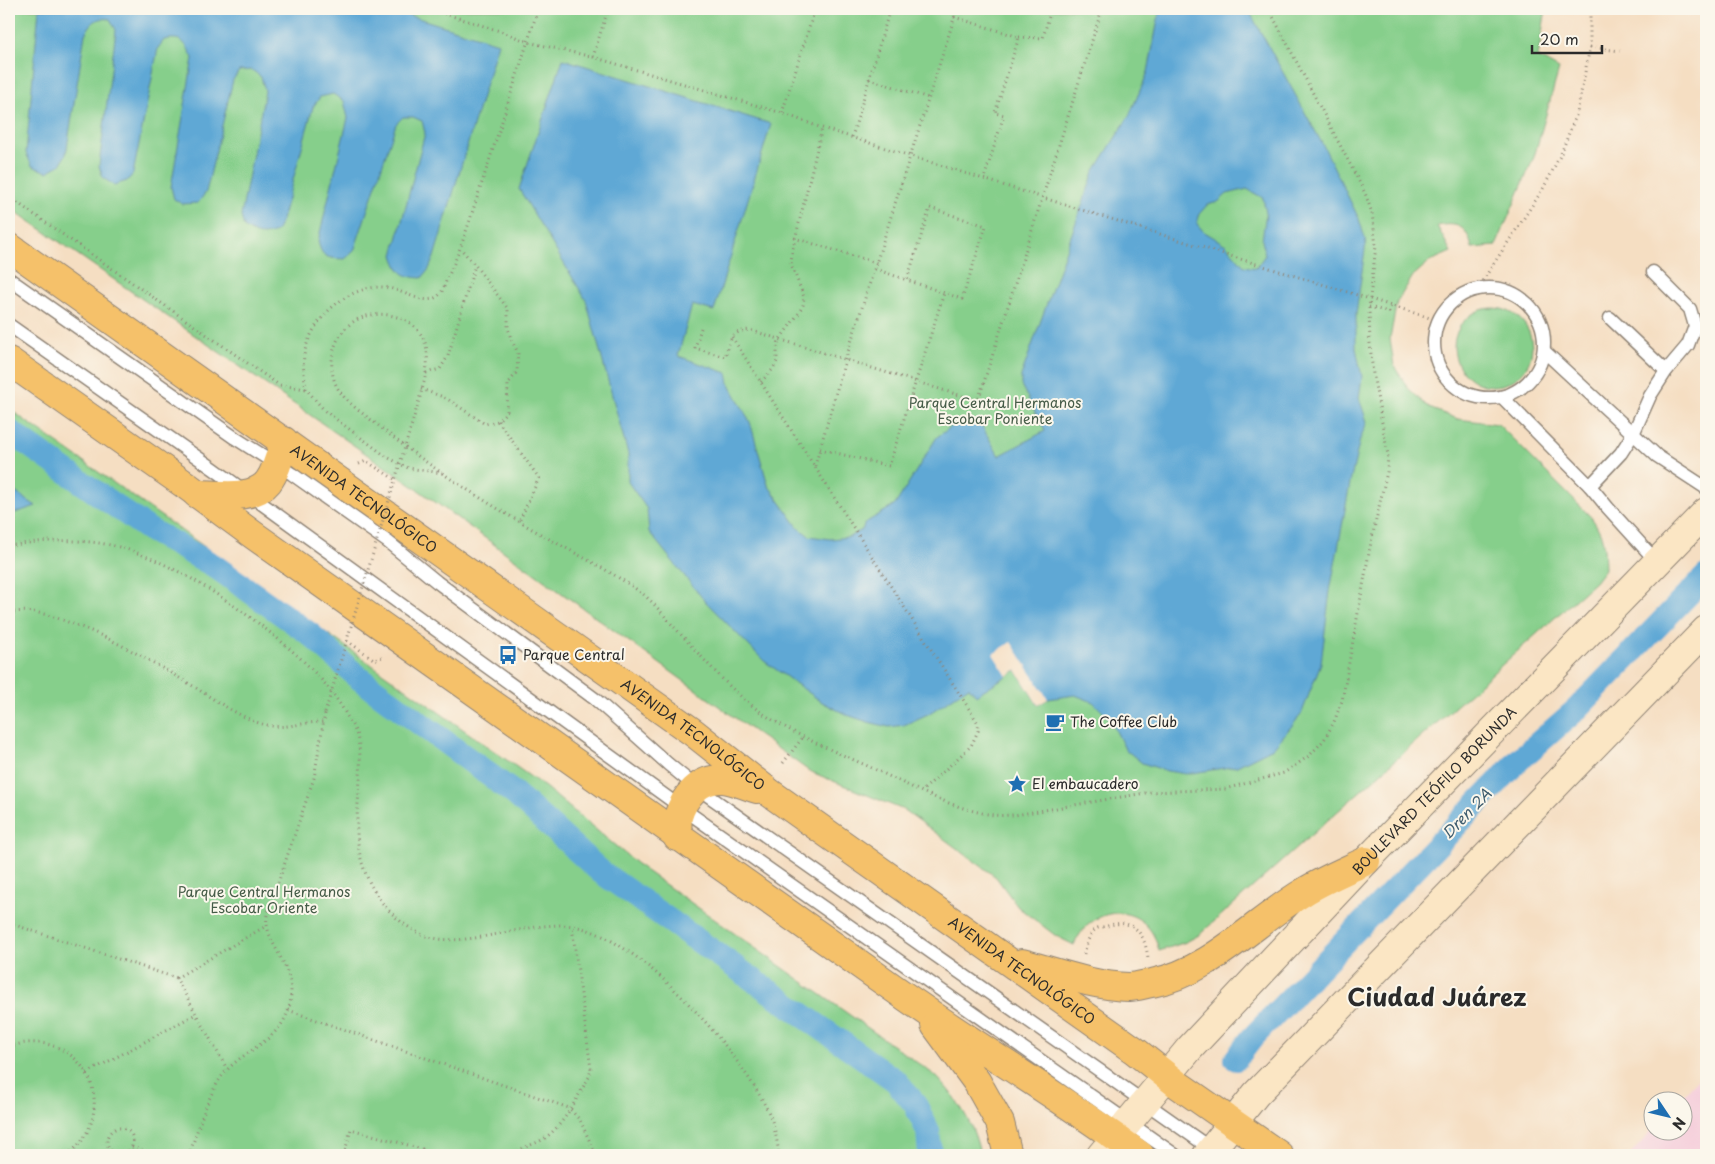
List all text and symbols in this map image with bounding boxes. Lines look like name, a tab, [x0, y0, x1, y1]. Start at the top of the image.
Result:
scale bar	[1532, 22, 1602, 54]
text: 20 m	[1540, 27, 1579, 50]
park label: Parque Central Hermanos Escobar Poniente	[909, 392, 1081, 429]
street label: AVENIDA TECNOLÓGICO	[286, 439, 442, 558]
bus stop icon: Parque Central	[497, 644, 519, 666]
place label: Parque Central	[523, 644, 625, 665]
street label: AVENIDA TECNOLÓGICO	[617, 673, 770, 795]
street label: BOULEVARD TEÓFILO BORUNDA	[1347, 702, 1521, 879]
cafe icon: The Coffee Club	[1044, 711, 1066, 733]
place label: The Coffee Club	[1070, 711, 1177, 732]
place icon: El embaucadero	[1006, 773, 1028, 795]
place label: El embaucadero	[1032, 773, 1139, 794]
water label: Dren 2A	[1436, 782, 1496, 844]
park label: Parque Central Hermanos Escobar Oriente	[178, 881, 350, 918]
street label: AVENIDA TECNOLÓGICO	[944, 911, 1100, 1030]
district label: Ciudad Juárez	[1347, 978, 1527, 1014]
north arrow	[1642, 1092, 1692, 1142]
text: N	[1667, 1113, 1691, 1134]

